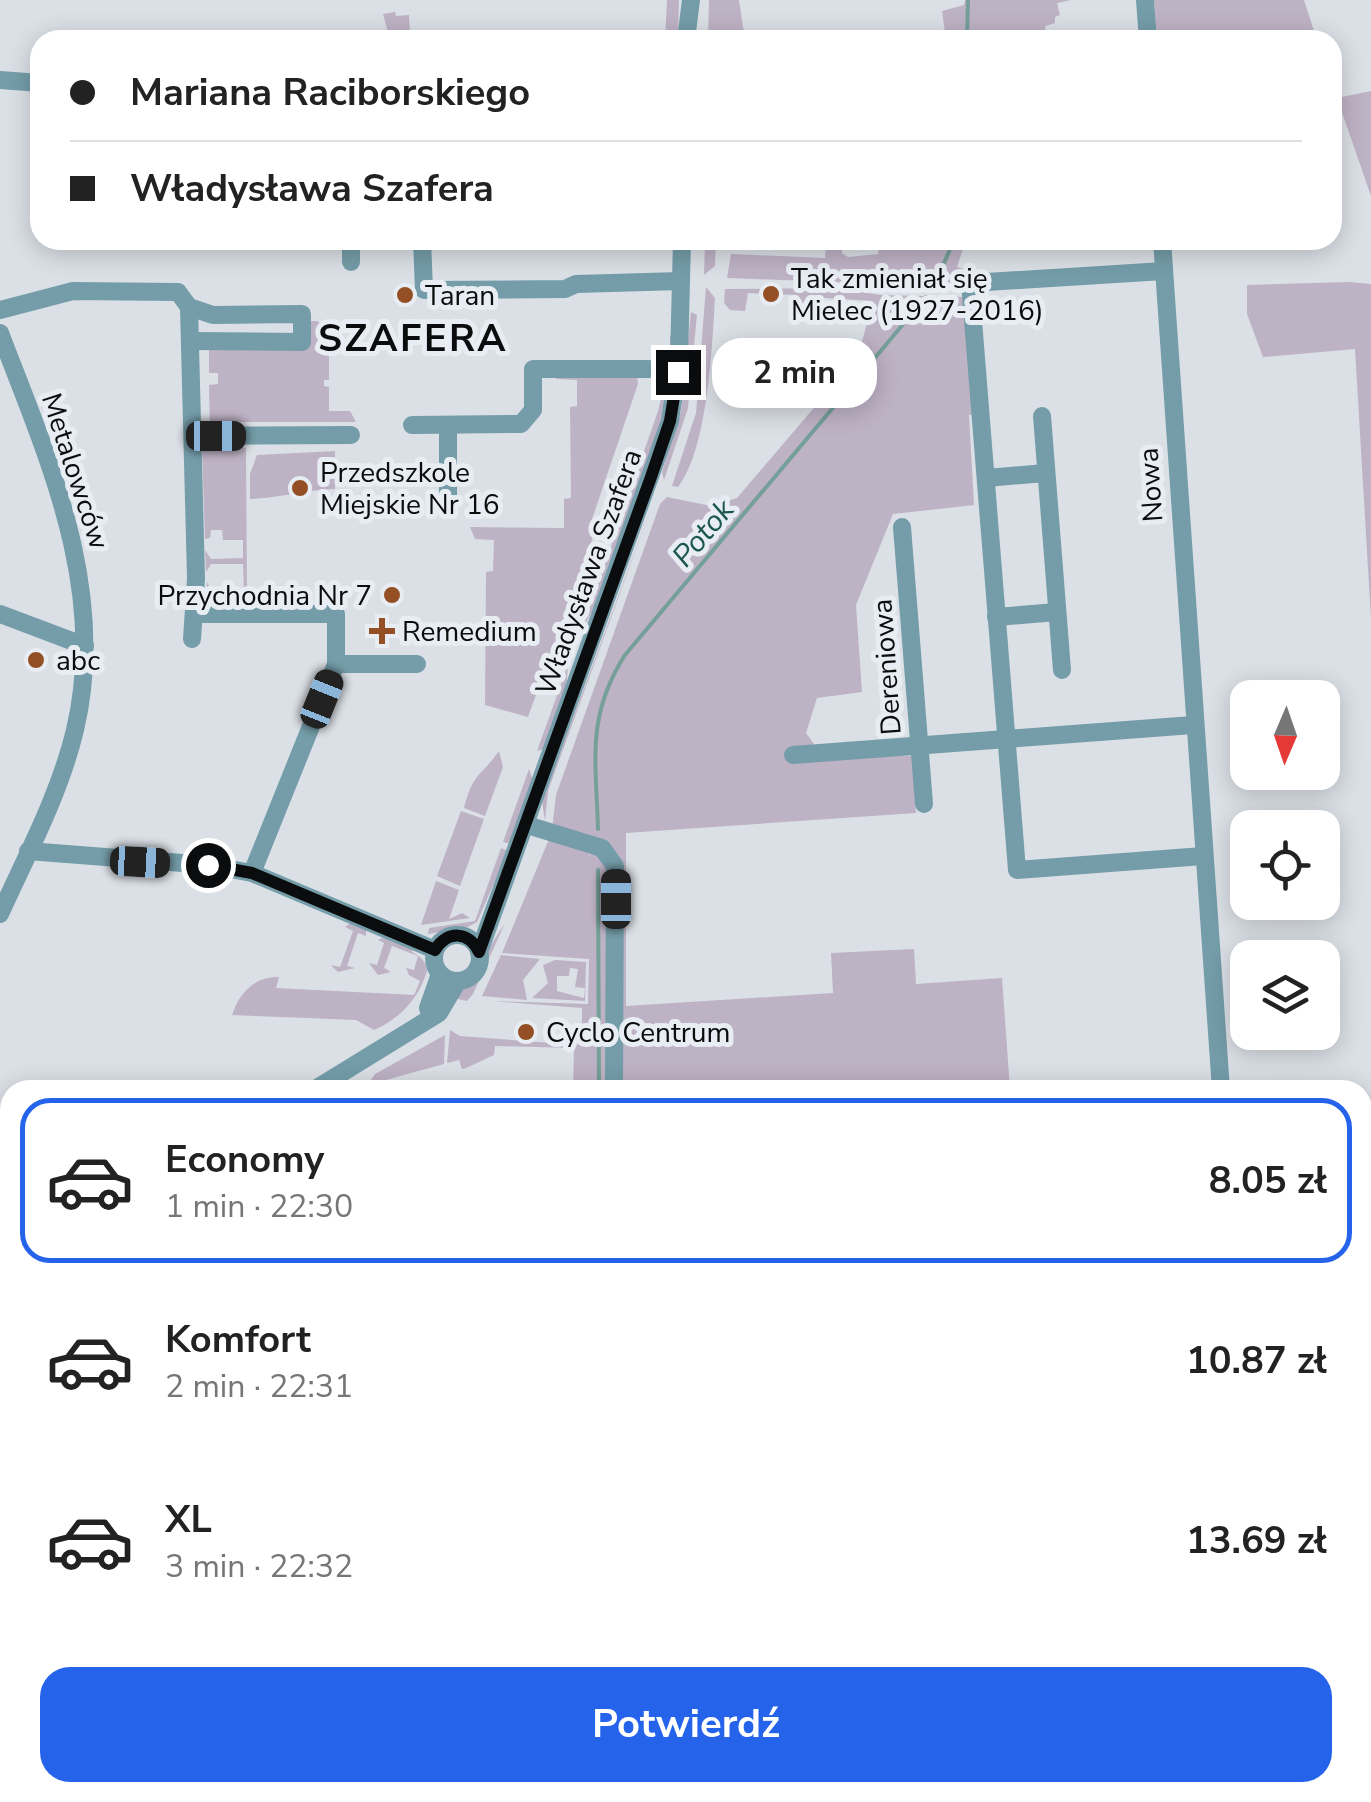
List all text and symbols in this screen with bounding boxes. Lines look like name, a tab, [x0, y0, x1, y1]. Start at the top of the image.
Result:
text: Mariana Raciborskiego	[130, 67, 530, 118]
text: Władysława Szafera	[130, 163, 494, 214]
place label: Tak zmieniał się Mielec (1927-2016)	[791, 260, 1044, 330]
place label: Taran	[425, 277, 495, 315]
marker: Tak zmieniał się Mielec (1927-2016)	[760, 283, 782, 305]
marker: Taran	[394, 284, 416, 306]
district label: SZAFERA	[318, 313, 508, 364]
callout: 2 min	[713, 337, 878, 407]
route end	[656, 350, 701, 395]
text: 2 min	[753, 351, 836, 394]
street label: Metalowców	[32, 388, 118, 554]
car	[186, 421, 246, 451]
street label: Władysława Szafera	[527, 444, 651, 701]
street label: Nowa	[1129, 447, 1173, 523]
place label: Przedszkole Miejskie Nr 16	[320, 454, 500, 524]
marker: Przedszkole Miejskie Nr 16	[289, 477, 311, 499]
water label: Potok	[663, 490, 744, 576]
place label: Przychodnia Nr 7	[158, 577, 372, 615]
marker: Przychodnia Nr 7	[381, 584, 403, 606]
street label: Dereniowa	[863, 598, 911, 736]
place label: Remedium	[402, 613, 537, 651]
marker: Remedium	[371, 620, 393, 642]
place label: abc	[56, 642, 100, 680]
marker: abc	[25, 649, 47, 671]
car	[297, 666, 347, 732]
north arrow	[1230, 680, 1340, 790]
map controls	[1230, 680, 1340, 1050]
button: locate	[1230, 810, 1340, 920]
route start	[186, 843, 231, 888]
car	[109, 845, 171, 879]
car	[601, 869, 631, 929]
button: layers	[1230, 940, 1340, 1050]
place label: Cyclo Centrum	[546, 1014, 730, 1052]
marker: Cyclo Centrum	[515, 1021, 537, 1043]
text: Economy	[165, 1134, 324, 1185]
icon: car	[45, 1136, 135, 1226]
text: 8.05 zł	[1209, 1155, 1327, 1206]
text: 1 min · 22:30	[165, 1185, 353, 1228]
text: Komfort	[165, 1314, 311, 1365]
icon: car	[45, 1316, 135, 1406]
text: 10.87 zł	[1186, 1335, 1327, 1386]
text: 2 min · 22:31	[165, 1365, 353, 1408]
text: XL	[165, 1494, 212, 1545]
icon: car	[45, 1496, 135, 1586]
text: 13.69 zł	[1186, 1515, 1327, 1566]
text: 3 min · 22:32	[165, 1545, 353, 1588]
button: Potwierdź	[40, 1667, 1332, 1782]

